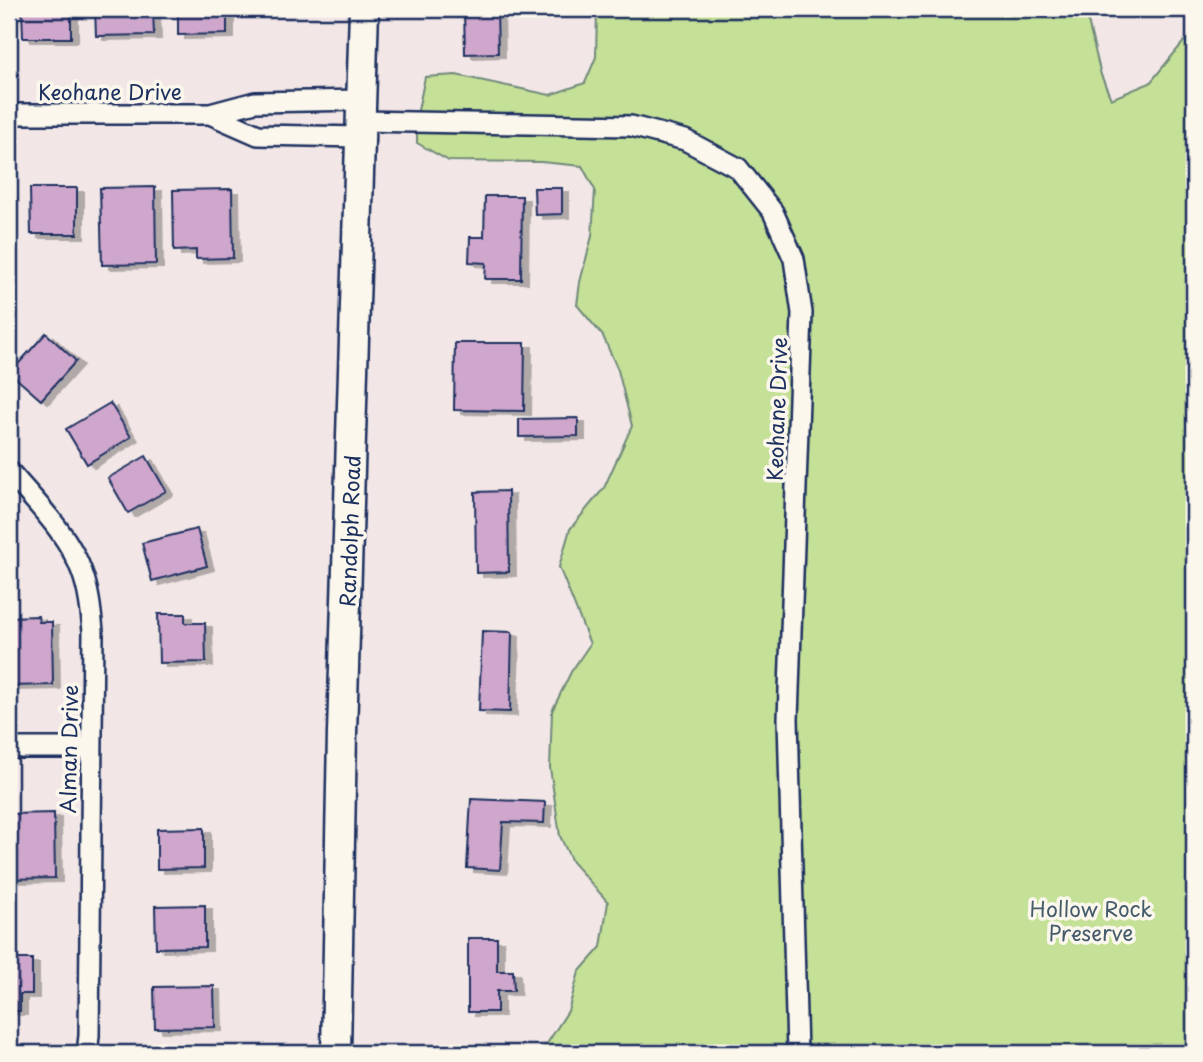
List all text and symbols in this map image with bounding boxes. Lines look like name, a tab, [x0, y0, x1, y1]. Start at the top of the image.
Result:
street label: Keohane Drive	[38, 75, 182, 107]
street label: Keohane Drive	[758, 337, 794, 481]
street label: Randolph Road	[330, 454, 368, 608]
street label: Alman Drive	[51, 684, 85, 814]
park label: Hollow Rock Preserve	[1030, 892, 1152, 948]

